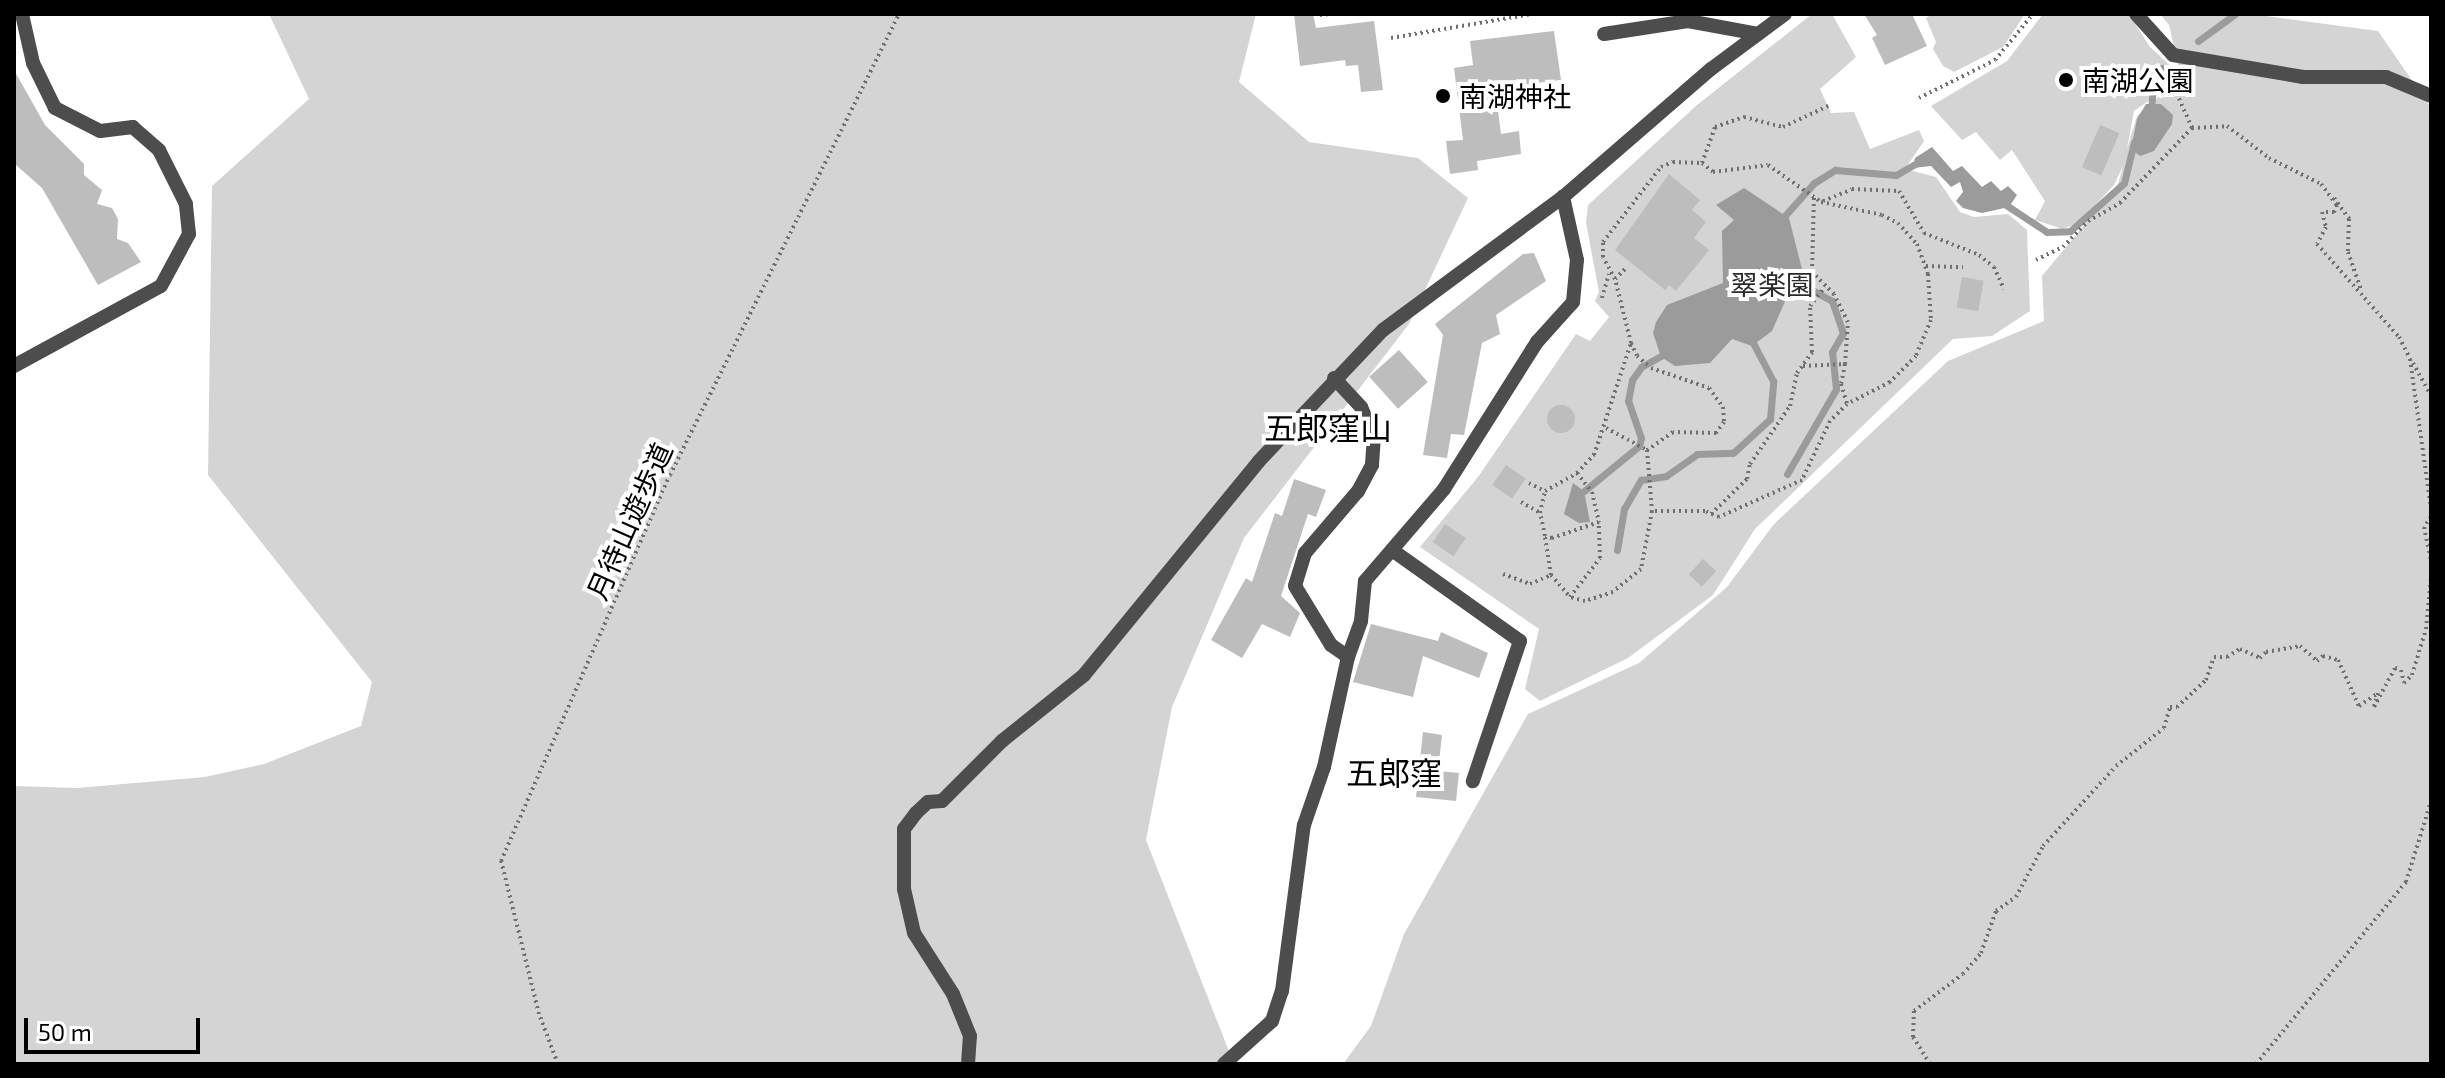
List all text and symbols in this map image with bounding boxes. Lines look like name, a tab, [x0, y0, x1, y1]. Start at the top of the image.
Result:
place label: 南湖公園	[2082, 63, 2194, 97]
marker: 南湖公園	[2057, 71, 2075, 89]
place label: 南湖神社	[1459, 79, 1571, 113]
marker: 南湖神社	[1434, 87, 1452, 105]
park label: 翠楽園	[1730, 267, 1814, 301]
district label: 五郎窪山	[1264, 408, 1392, 446]
street label: 月待山遊歩道	[579, 437, 679, 605]
district label: 五郎窪	[1346, 753, 1442, 791]
scale bar	[28, 1002, 204, 1052]
text: 50 m	[38, 1017, 92, 1046]

